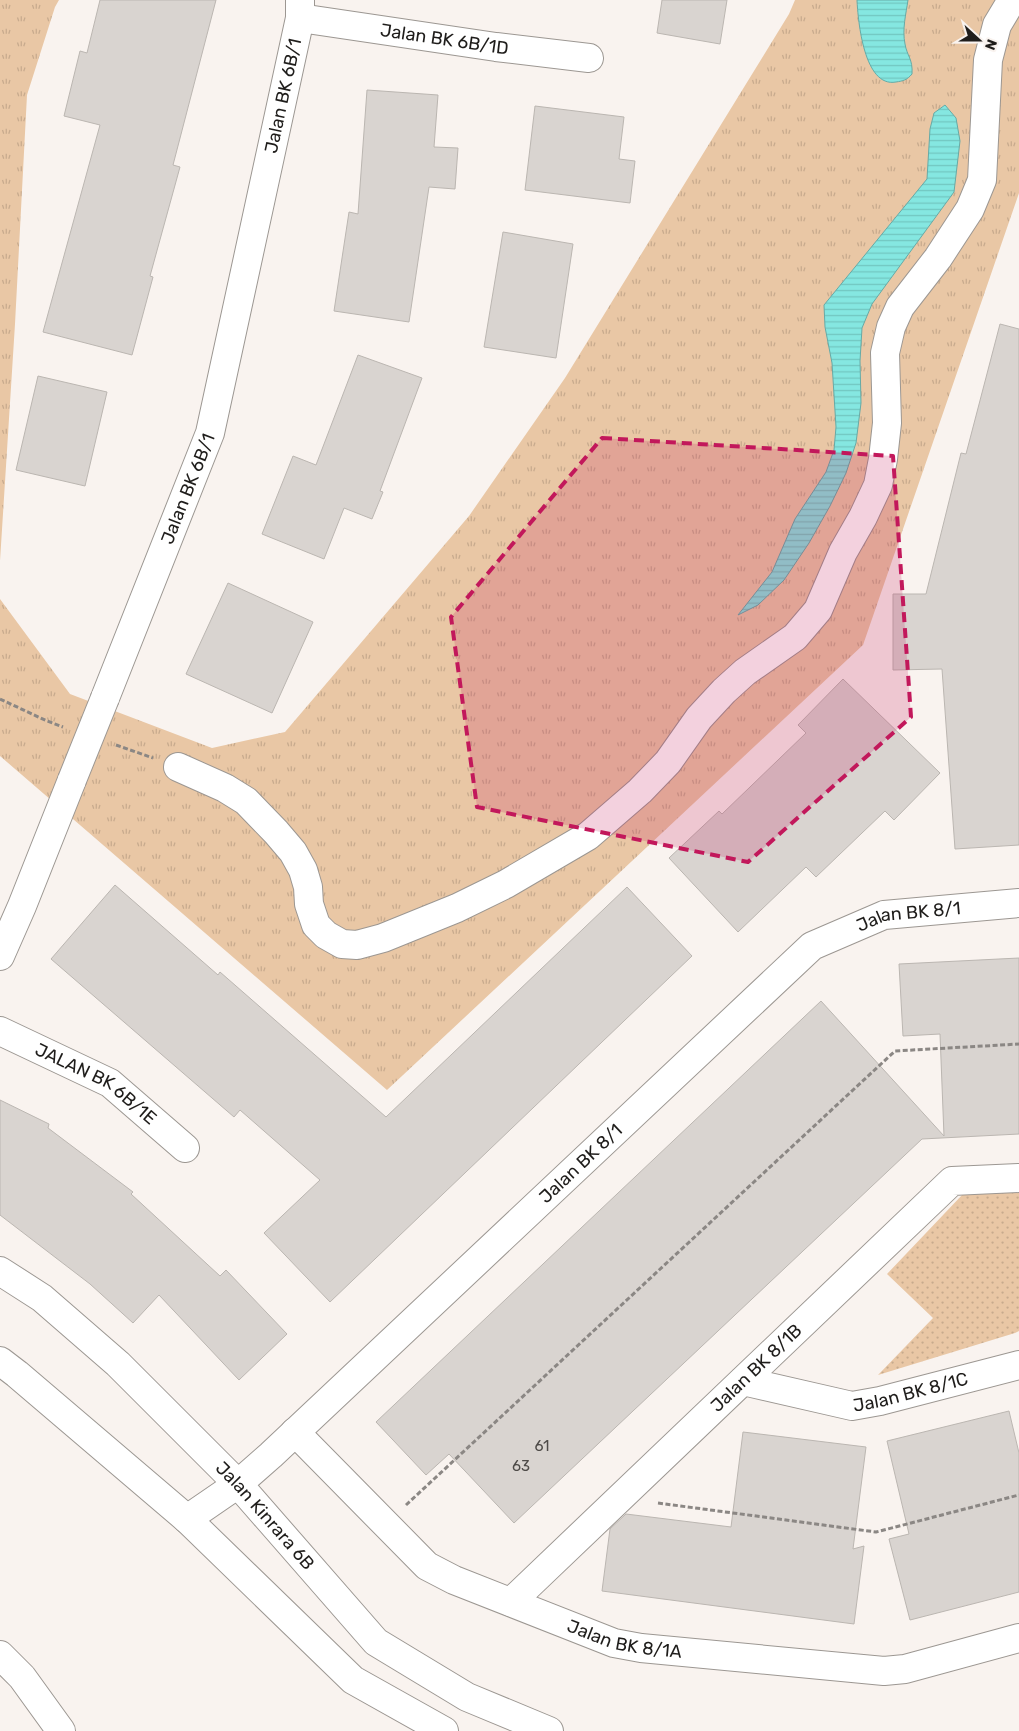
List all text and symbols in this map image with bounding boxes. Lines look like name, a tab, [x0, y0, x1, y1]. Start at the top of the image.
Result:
north arrow	[954, 15, 1004, 65]
street label: Jalan BK 6B/1D	[379, 19, 510, 59]
street label: Jalan BK 6B/1	[260, 36, 306, 155]
text: N	[981, 37, 1000, 52]
street label: Jalan BK 6B/1	[156, 430, 220, 547]
street label: Jalan BK 8/1	[853, 897, 962, 937]
street label: JALAN BK 6B/1E	[32, 1038, 161, 1129]
street label: Jalan BK 8/1	[535, 1119, 627, 1208]
street label: Jalan BK 8/1B	[706, 1319, 806, 1417]
street label: Jalan BK 8/1C	[851, 1368, 970, 1417]
house number: 61	[534, 1437, 550, 1455]
street label: Jalan Kinrara 6B	[211, 1457, 319, 1574]
house number: 63	[512, 1457, 530, 1475]
street label: Jalan BK 8/1A	[564, 1615, 683, 1663]

